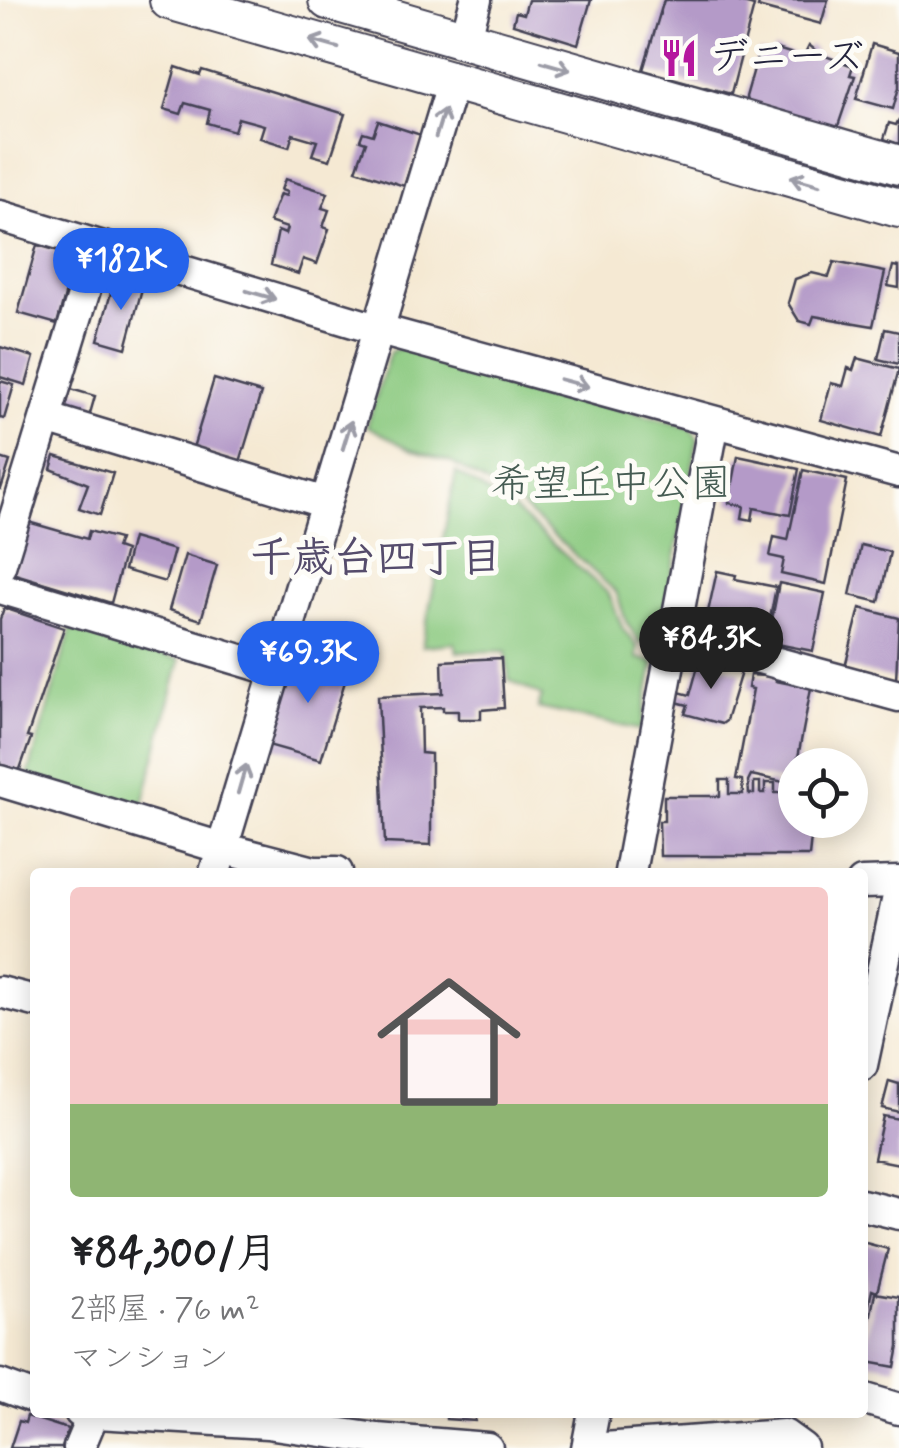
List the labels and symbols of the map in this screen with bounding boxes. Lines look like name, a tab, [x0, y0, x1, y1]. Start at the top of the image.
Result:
place label: デニーズ	[709, 32, 864, 84]
one-way arrow	[309, 34, 341, 52]
restaurant icon: デニーズ	[658, 37, 700, 79]
one-way arrow	[540, 58, 571, 77]
one-way arrow	[432, 108, 450, 139]
one-way arrow	[790, 171, 821, 189]
pin: ¥182K	[51, 228, 191, 313]
one-way arrow	[245, 287, 276, 305]
one-way arrow	[558, 375, 589, 393]
one-way arrow	[340, 419, 358, 451]
park label: 希望丘中公園	[491, 459, 731, 511]
district label: 千歳台四丁目	[250, 532, 502, 587]
pin: ¥84.3K	[630, 607, 792, 692]
pin: ¥69.3K	[227, 621, 389, 706]
one-way arrow	[234, 764, 252, 795]

